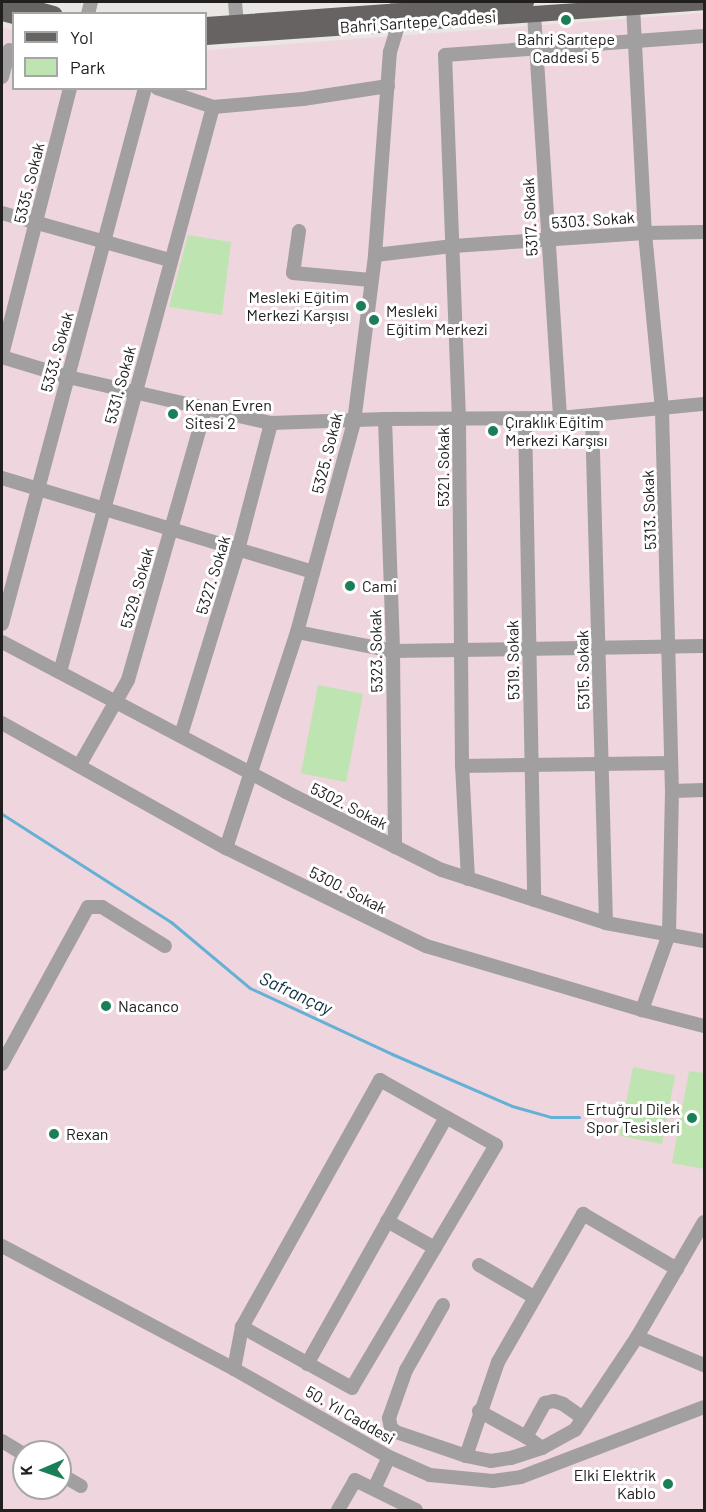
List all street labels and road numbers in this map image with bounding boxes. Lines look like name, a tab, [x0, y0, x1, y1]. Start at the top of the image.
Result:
street label: Bahri Sarıtepe Caddesi	[339, 7, 497, 37]
street label: 5335. Sokak	[10, 141, 48, 225]
street label: 5317. Sokak	[518, 177, 542, 257]
street label: 5303. Sokak	[551, 208, 635, 232]
street label: 5333. Sokak	[36, 310, 78, 394]
street label: 5331. Sokak	[100, 344, 140, 426]
street label: 5325. Sokak	[308, 410, 346, 496]
street label: 5321. Sokak	[433, 427, 453, 507]
street label: 5313. Sokak	[638, 470, 660, 550]
street label: 5327. Sokak	[192, 533, 234, 617]
street label: 5329. Sokak	[116, 545, 158, 631]
street label: 5323. Sokak	[366, 609, 386, 693]
street label: 5319. Sokak	[503, 620, 523, 700]
street label: 5315. Sokak	[573, 630, 593, 710]
street label: 5302. Sokak	[307, 778, 391, 834]
street label: 5300. Sokak	[306, 862, 390, 918]
street label: 50. Yıl Caddesi	[302, 1382, 398, 1448]

